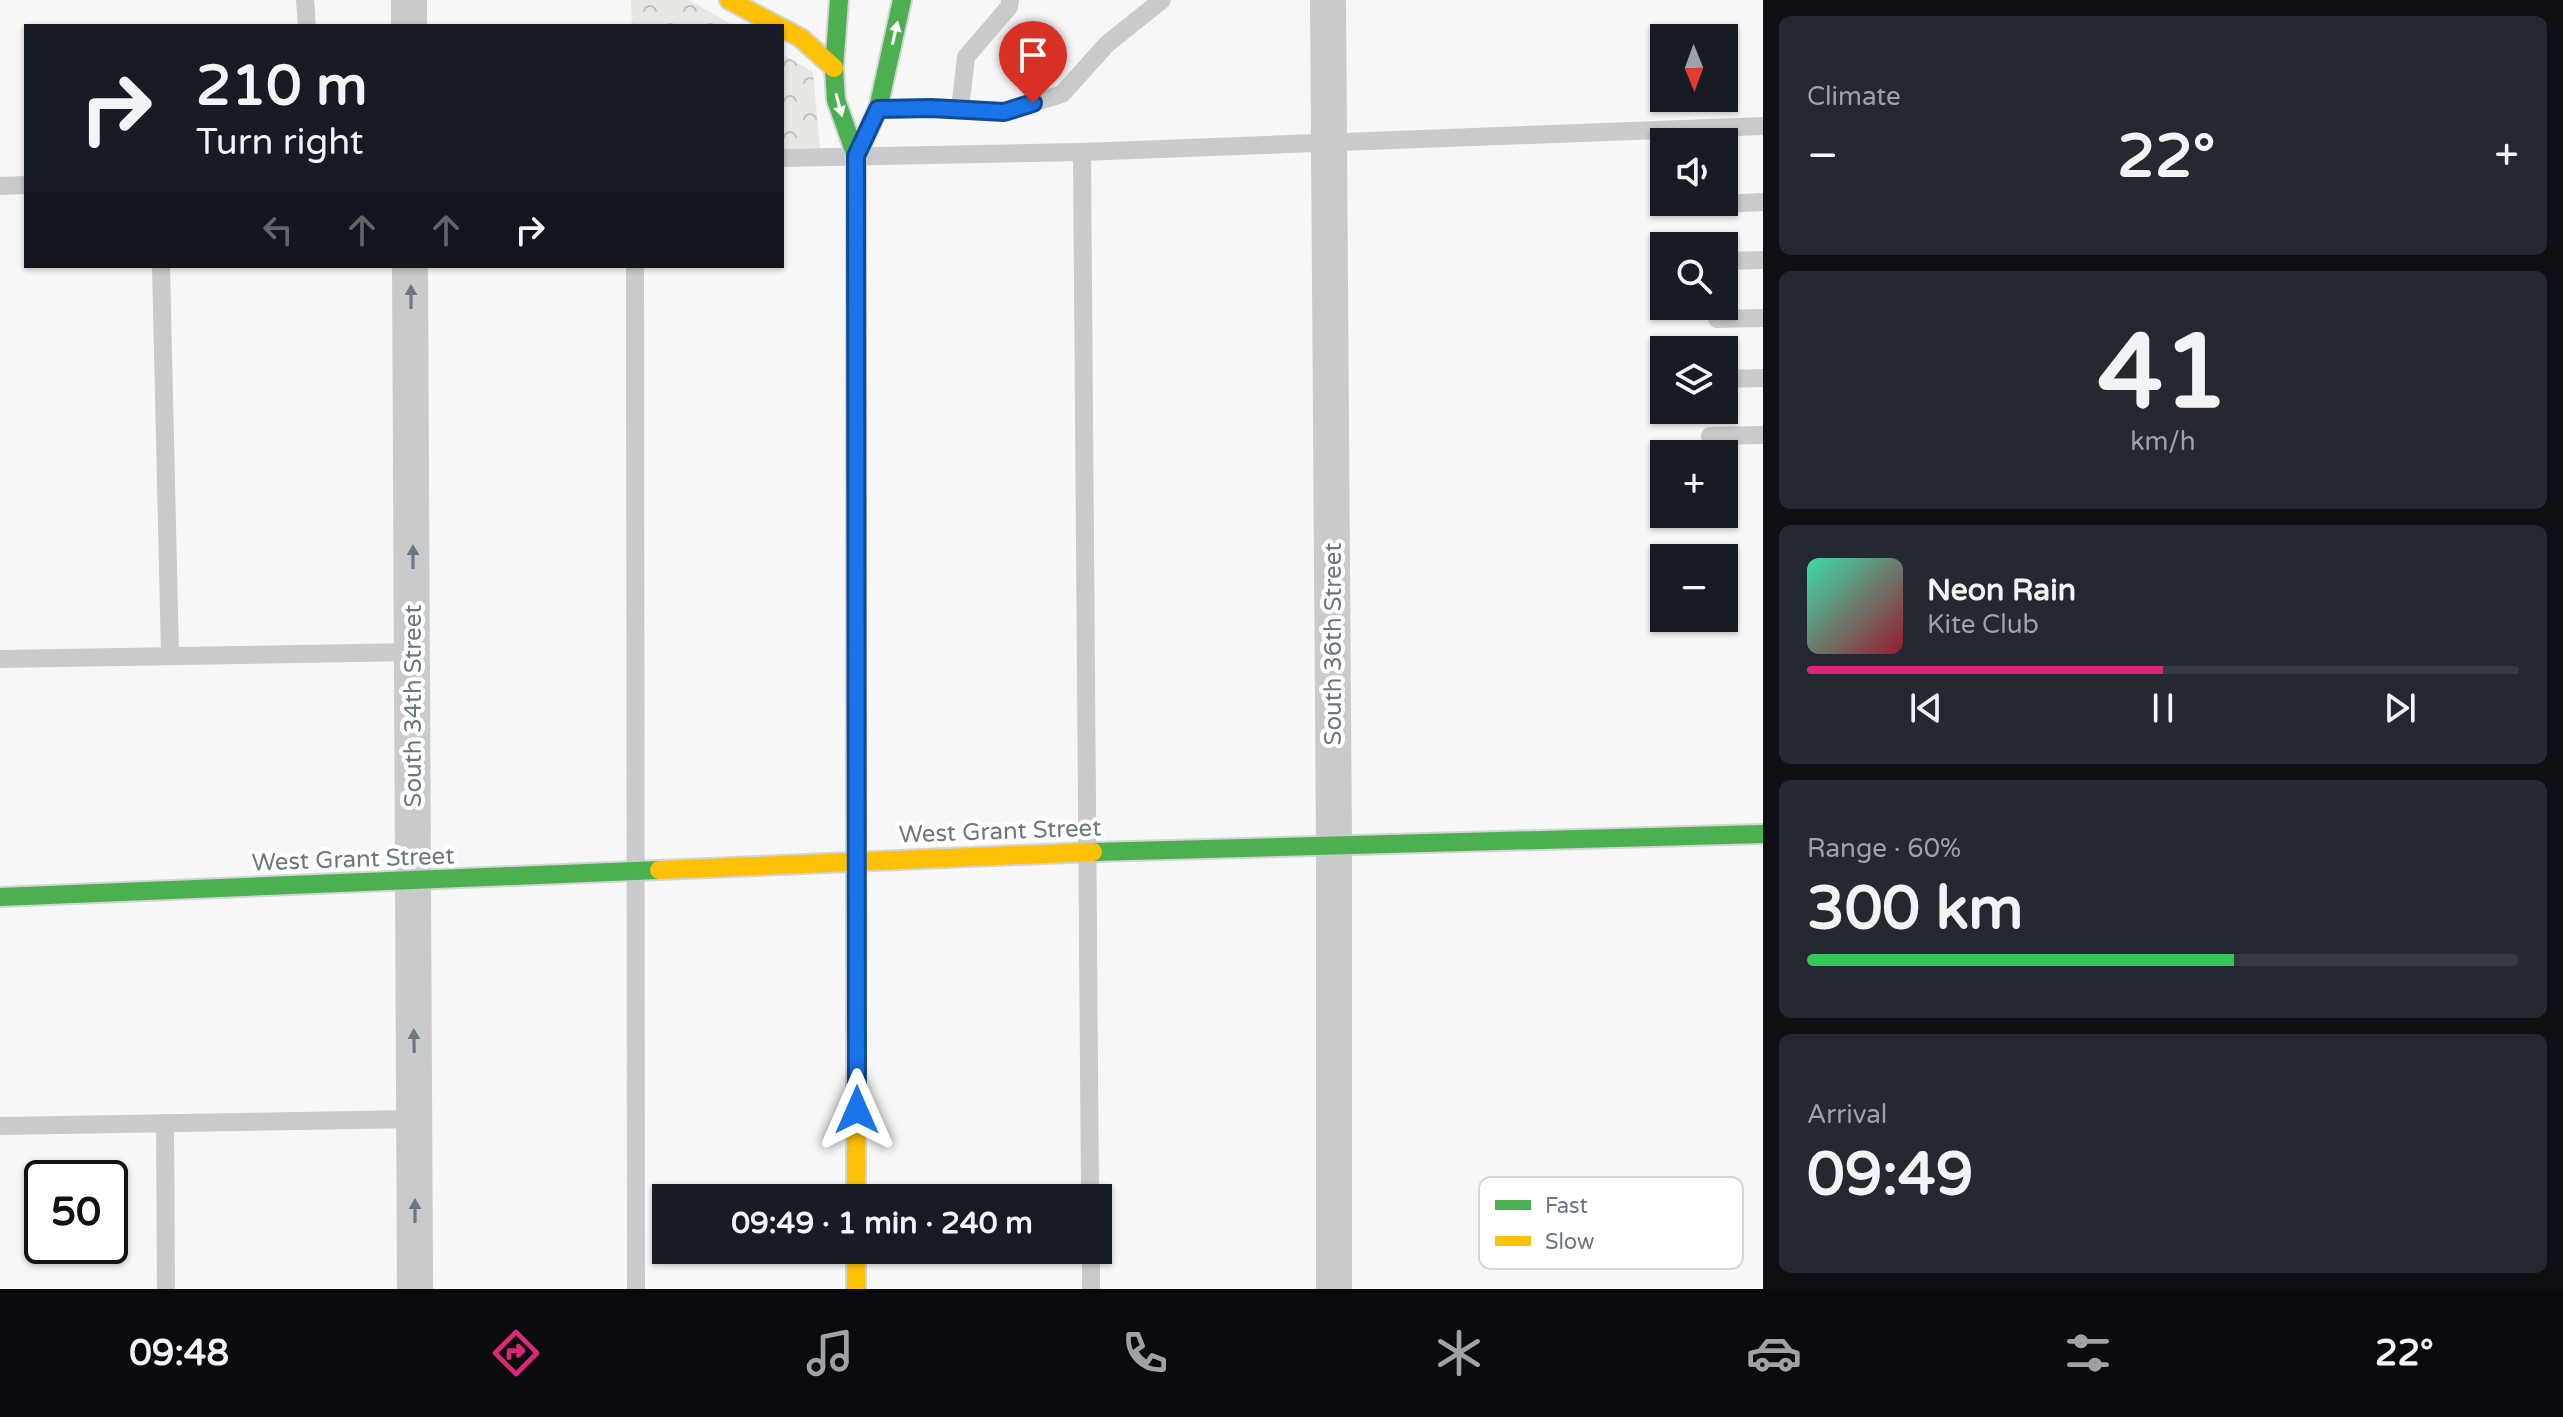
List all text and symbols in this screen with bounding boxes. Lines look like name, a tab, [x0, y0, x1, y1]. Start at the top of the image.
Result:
one-way arrow	[889, 21, 902, 46]
pin	[999, 21, 1067, 103]
north arrow	[1650, 24, 1738, 112]
map controls	[1650, 24, 1738, 632]
icon: arrive	[1011, 33, 1055, 77]
text: 210 m	[196, 53, 367, 120]
icon: right	[64, 56, 168, 160]
text: Climate	[1807, 81, 1901, 112]
one-way arrow	[834, 93, 846, 118]
text: Turn right	[196, 121, 363, 164]
text: 22°	[2117, 121, 2215, 193]
button: sound	[1650, 128, 1738, 216]
text: −	[1807, 130, 1838, 183]
text: +	[2494, 130, 2519, 183]
icon: left	[256, 208, 300, 252]
icon: ahead	[340, 208, 384, 252]
icon: ahead	[424, 208, 468, 252]
icon: right	[508, 208, 552, 252]
button: search	[1650, 232, 1738, 320]
one-way arrow	[405, 284, 417, 309]
text: 41	[2098, 311, 2228, 436]
button: layers	[1650, 336, 1738, 424]
text: km/h	[2130, 426, 2196, 457]
button: +	[1650, 440, 1738, 528]
street label: South 36th Street	[1319, 543, 1348, 745]
one-way arrow	[407, 544, 419, 569]
button: −	[1650, 544, 1738, 632]
text: Neon Rain	[1927, 572, 2076, 609]
street label: South 34th Street	[399, 605, 428, 807]
text: Kite Club	[1927, 609, 2039, 640]
icon: previous	[1904, 686, 1948, 730]
icon: pause	[2141, 686, 2185, 730]
icon: next	[2378, 686, 2422, 730]
street label: West Grant Street	[898, 813, 1102, 850]
text: Range · 60%	[1807, 833, 1961, 864]
street label: West Grant Street	[251, 841, 455, 878]
text: 300 km	[1807, 873, 2023, 945]
one-way arrow	[408, 1028, 420, 1053]
position arrow	[815, 1068, 899, 1152]
text: Arrival	[1807, 1099, 1887, 1130]
text: 09:49	[1807, 1139, 1973, 1211]
speed limit sign: 50	[24, 1160, 128, 1264]
legend	[1479, 1177, 1743, 1269]
text: Fast	[1545, 1193, 1588, 1219]
one-way arrow	[409, 1198, 421, 1223]
text: 09:49 · 1 min · 240 m	[731, 1205, 1033, 1242]
text: Slow	[1545, 1229, 1595, 1255]
icon: directions	[488, 1325, 544, 1381]
icon: music	[802, 1325, 858, 1381]
icon: phone	[1117, 1325, 1173, 1381]
icon: climate	[1431, 1325, 1487, 1381]
icon: car	[1746, 1325, 1802, 1381]
icon: filters	[2060, 1325, 2116, 1381]
text: 09:48	[129, 1332, 229, 1375]
text: 22°	[2375, 1332, 2434, 1375]

